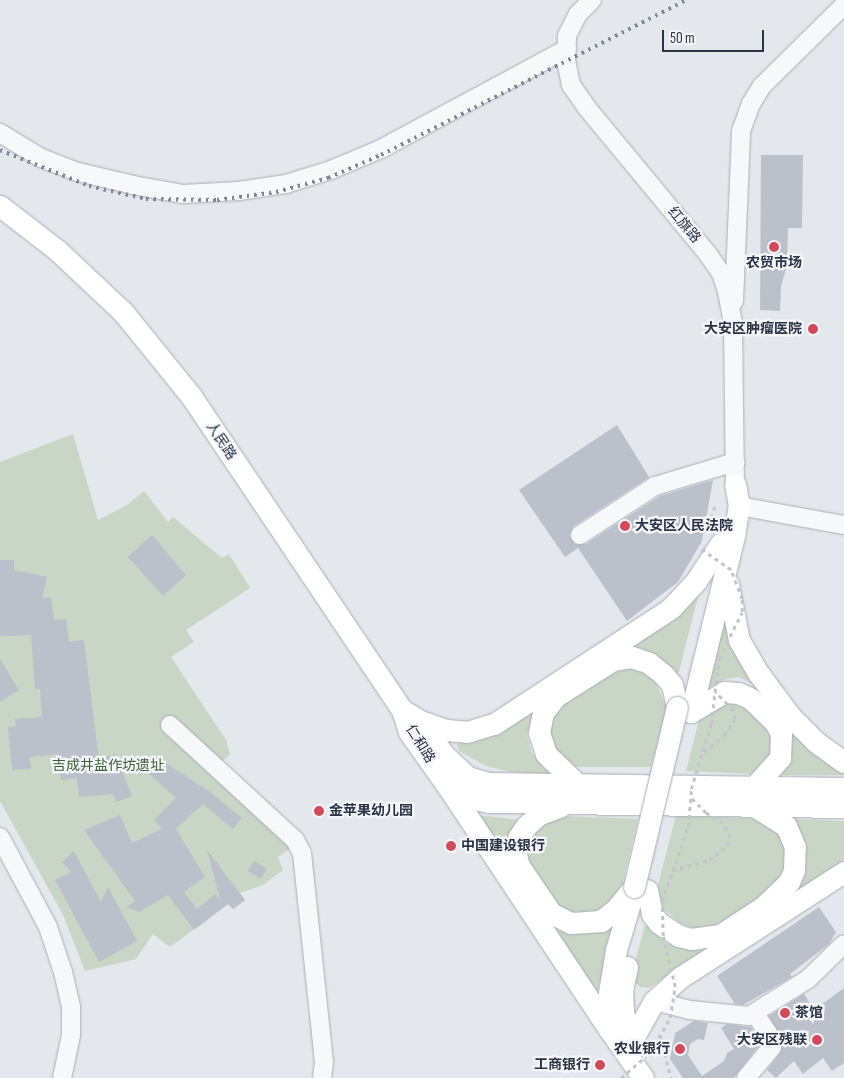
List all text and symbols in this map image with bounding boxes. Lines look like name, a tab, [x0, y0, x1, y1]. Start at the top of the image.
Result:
scale bar	[664, 20, 766, 52]
text: 50 m	[670, 29, 695, 48]
street label: 红旗路	[664, 204, 704, 246]
marker: 农贸市场	[768, 241, 780, 253]
place label: 农贸市场	[746, 255, 802, 271]
place label: 大安区肿瘤医院	[704, 321, 802, 337]
marker: 大安区肿瘤医院	[806, 322, 820, 336]
street label: 人民路	[202, 419, 240, 463]
place label: 大安区人民法院	[635, 518, 733, 534]
marker: 大安区人民法院	[619, 520, 631, 532]
street label: 仁和路	[402, 722, 438, 766]
park label: 吉成井盐作坊遗址	[52, 758, 164, 774]
place label: 金苹果幼儿园	[329, 803, 413, 819]
marker: 金苹果幼儿园	[313, 805, 325, 817]
place label: 中国建设银行	[461, 838, 545, 854]
marker: 中国建设银行	[445, 840, 457, 852]
place label: 茶馆	[795, 1005, 823, 1021]
marker: 茶馆	[779, 1007, 791, 1019]
place label: 大安区残联	[737, 1032, 807, 1048]
marker: 大安区残联	[811, 1034, 823, 1046]
place label: 农业银行	[614, 1041, 670, 1057]
marker: 农业银行	[674, 1043, 686, 1055]
place label: 工商银行	[534, 1057, 590, 1073]
marker: 工商银行	[594, 1059, 606, 1071]

